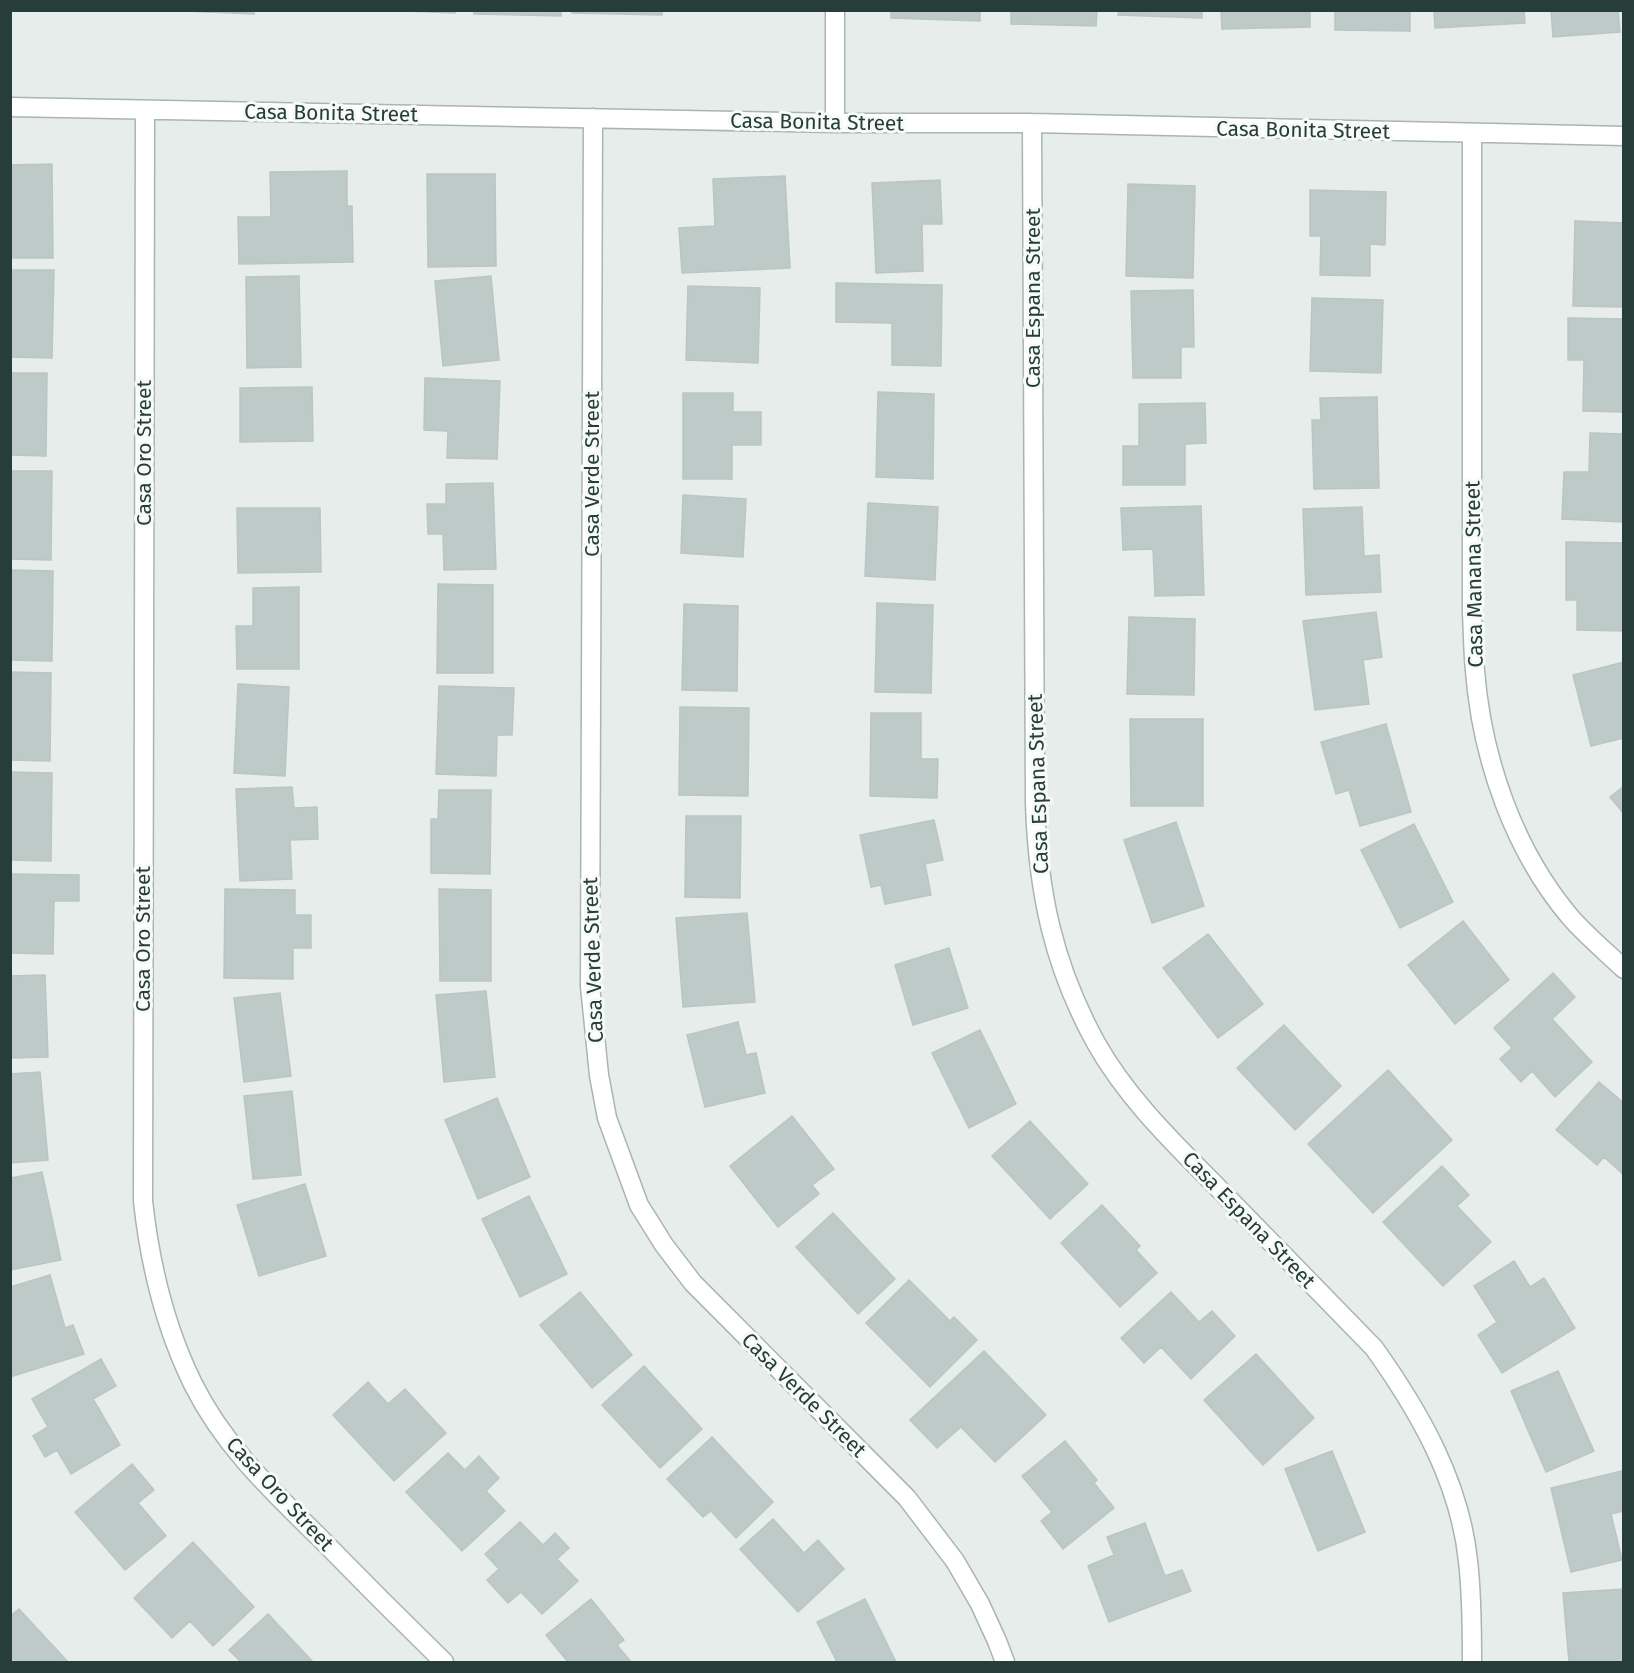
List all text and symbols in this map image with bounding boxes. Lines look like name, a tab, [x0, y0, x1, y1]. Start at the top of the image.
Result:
street label: Casa Bonita Street	[244, 98, 419, 128]
street label: Casa Bonita Street	[730, 107, 905, 137]
street label: Casa Bonita Street	[1216, 115, 1391, 145]
street label: Casa Espana Street	[1020, 207, 1046, 388]
street label: Casa Oro Street	[131, 380, 157, 526]
street label: Casa Verde Street	[579, 391, 605, 557]
street label: Casa Manana Street	[1459, 480, 1489, 668]
street label: Casa Espana Street	[1022, 693, 1054, 875]
street label: Casa Oro Street	[130, 866, 156, 1012]
street label: Casa Verde Street	[577, 876, 609, 1043]
street label: Casa Espana Street	[1177, 1146, 1321, 1294]
street label: Casa Verde Street	[736, 1327, 872, 1463]
street label: Casa Oro Street	[221, 1432, 340, 1557]

